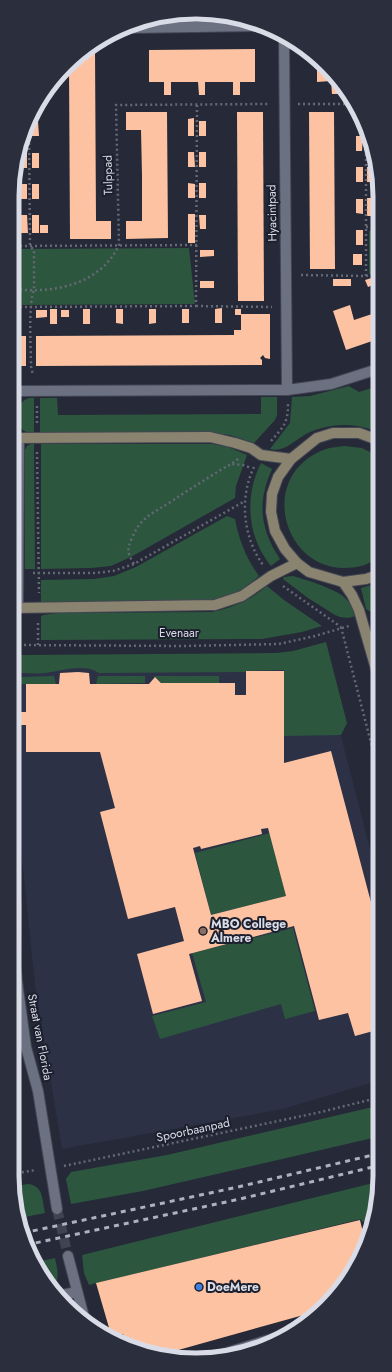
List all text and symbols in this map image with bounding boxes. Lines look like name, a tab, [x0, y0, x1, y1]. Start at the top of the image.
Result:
street label: Tulppad	[99, 155, 117, 195]
street label: Hyacintpad	[263, 184, 281, 242]
street label: Evenaar	[159, 624, 200, 642]
place label: MBO College Almere	[210, 915, 286, 947]
marker: MBO College Almere	[198, 926, 208, 936]
street label: Straat van Florida	[23, 992, 57, 1082]
street label: Spoorbaanpad	[155, 1113, 231, 1147]
place label: DoeMere	[207, 1278, 259, 1296]
marker: DoeMere	[194, 1282, 204, 1292]

